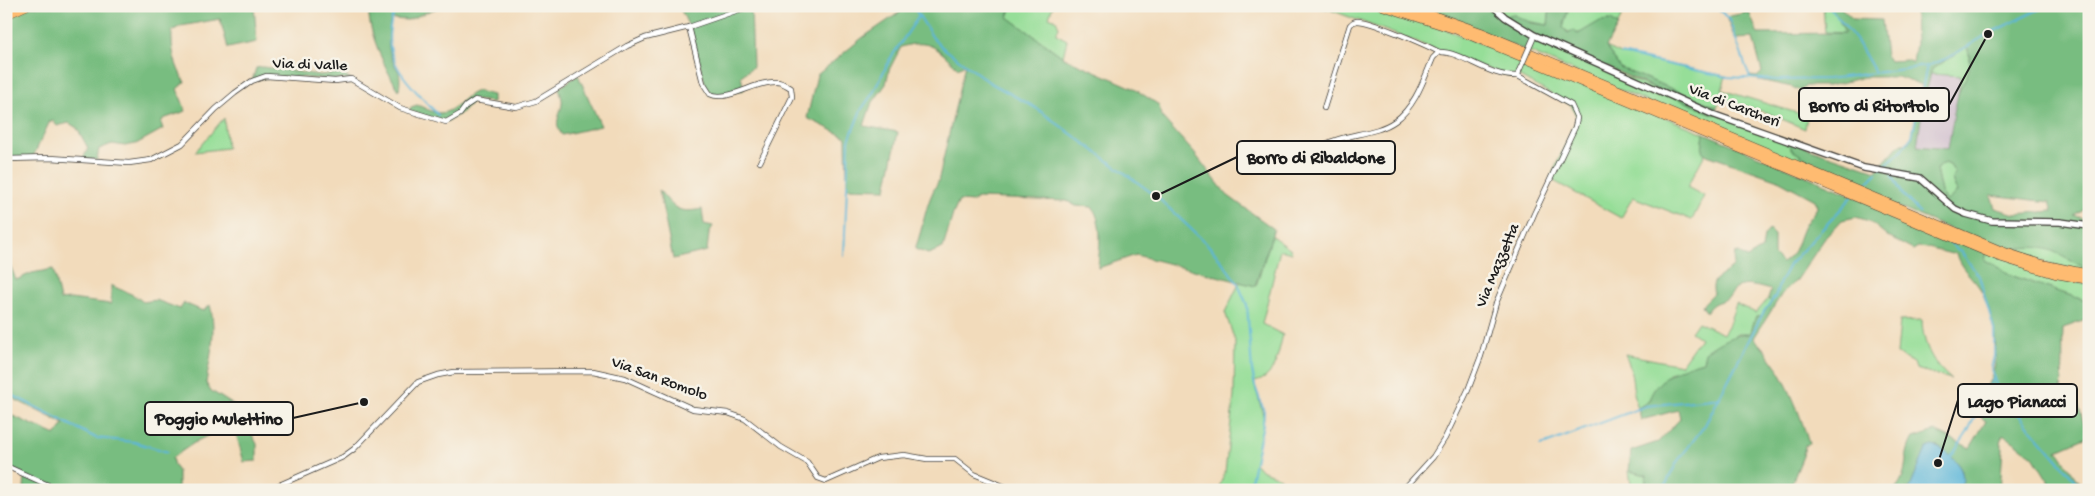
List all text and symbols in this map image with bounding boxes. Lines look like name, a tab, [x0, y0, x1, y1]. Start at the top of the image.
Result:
street label: Via di Valle	[271, 55, 348, 77]
street label: Via di Carcheri	[1685, 81, 1782, 133]
callout: Borro di Ritortolo	[1799, 88, 1949, 121]
text: Borro di Ritortolo	[1808, 97, 1940, 118]
callout: Borro di Ribaldone	[1237, 141, 1395, 174]
text: Borro di Ribaldone	[1246, 149, 1386, 170]
street label: Via Mazzetta	[1472, 220, 1526, 312]
street label: Via San Romolo	[607, 353, 710, 406]
callout: Lago Pianacci	[1958, 384, 2077, 417]
text: Lago Pianacci	[1968, 393, 2067, 414]
callout: Poggio Mulettino	[145, 402, 293, 435]
text: Poggio Mulettino	[154, 410, 284, 431]

